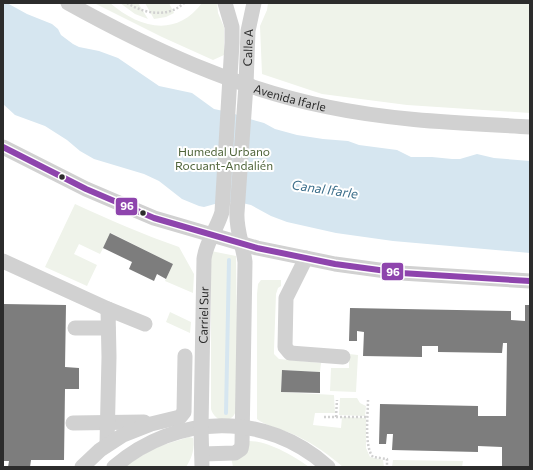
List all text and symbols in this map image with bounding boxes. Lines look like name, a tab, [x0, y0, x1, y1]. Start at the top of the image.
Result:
street label: Calle A	[240, 28, 255, 67]
street label: Avenida Ifarle	[252, 81, 327, 113]
park label: Humedal Urbano Rocuant-Andalién	[175, 144, 273, 172]
unlabelled marker	[57, 172, 67, 182]
water label: Canal Ifarle	[291, 176, 359, 202]
line badge: 96	[115, 197, 138, 216]
text: 96	[120, 199, 134, 212]
unlabelled marker	[138, 208, 148, 218]
line badge: 96	[381, 262, 404, 281]
text: 96	[386, 265, 400, 278]
street label: Carriel Sur	[195, 286, 211, 344]

